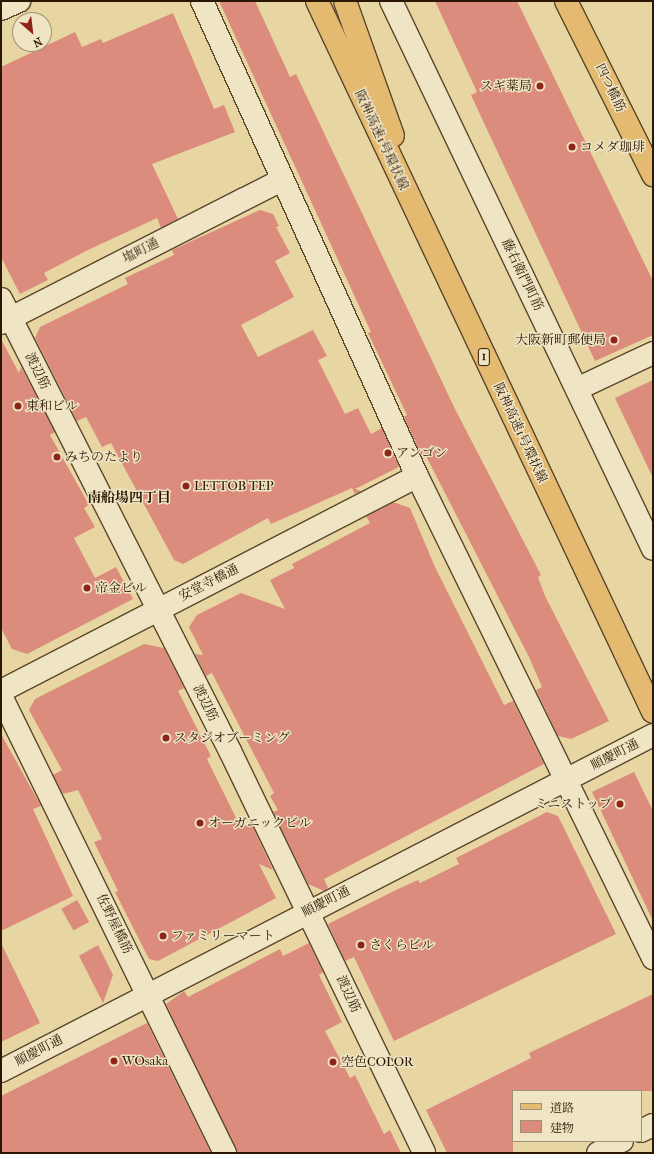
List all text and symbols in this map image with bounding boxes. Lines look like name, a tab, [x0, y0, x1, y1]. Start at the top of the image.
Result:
north arrow	[12, 12, 52, 52]
text: N	[31, 34, 44, 50]
street label: 四つ橋筋	[592, 61, 628, 115]
place label: スギ薬局	[480, 78, 532, 94]
marker: スギ薬局	[535, 81, 545, 91]
street label: 阪神高速1号環状線	[351, 87, 411, 193]
place label: コメダ珈琲	[580, 139, 645, 155]
marker: コメダ珈琲	[567, 142, 577, 152]
street label: 塩町通	[120, 235, 162, 267]
street label: 藤右衛門町筋	[498, 237, 546, 313]
place label: 大阪新町郵便局	[515, 332, 606, 348]
marker: 大阪新町郵便局	[609, 335, 619, 345]
road number: 1	[477, 347, 491, 367]
street label: 渡辺筋	[21, 350, 53, 392]
street label: 阪神高速1号環状線	[490, 380, 550, 486]
place label: 東和ビル	[26, 398, 78, 414]
marker: 東和ビル	[13, 401, 23, 411]
place label: アンゴン	[396, 445, 448, 461]
marker: アンゴン	[383, 448, 393, 458]
place label: みちのたより	[65, 449, 143, 465]
marker: みちのたより	[52, 452, 62, 462]
place label: LETTOB TEP	[194, 478, 274, 494]
marker: LETTOB TEP	[181, 481, 191, 491]
district label: 南船場四丁目	[87, 490, 171, 506]
street label: 安堂寺橋通	[177, 561, 241, 605]
place label: 帝金ビル	[95, 580, 147, 596]
marker: 帝金ビル	[82, 583, 92, 593]
street label: 渡辺筋	[189, 682, 221, 724]
place label: スタジオブーミング	[174, 730, 291, 746]
marker: スタジオブーミング	[161, 733, 171, 743]
street label: 順慶町通	[588, 736, 642, 774]
place label: ミニストップ	[534, 796, 612, 812]
marker: ミニストップ	[615, 799, 625, 809]
place label: オーガニックビル	[208, 815, 312, 831]
marker: オーガニックビル	[195, 818, 205, 828]
street label: 順慶町通	[299, 883, 353, 921]
street label: 佐野屋橋筋	[93, 891, 135, 957]
place label: ファミリーマート	[171, 928, 275, 944]
marker: ファミリーマート	[158, 931, 168, 941]
place label: さくらビル	[369, 937, 434, 953]
marker: さくらビル	[356, 940, 366, 950]
street label: 渡辺筋	[333, 973, 363, 1015]
street label: 順慶町通	[12, 1032, 66, 1070]
place label: WOsaka	[122, 1053, 168, 1069]
place label: 空色COLOR	[341, 1054, 413, 1070]
marker: WOsaka	[109, 1056, 119, 1066]
marker: 空色COLOR	[328, 1057, 338, 1067]
legend	[512, 1090, 642, 1142]
text: 道路	[550, 1101, 574, 1115]
text: 建物	[550, 1121, 574, 1135]

